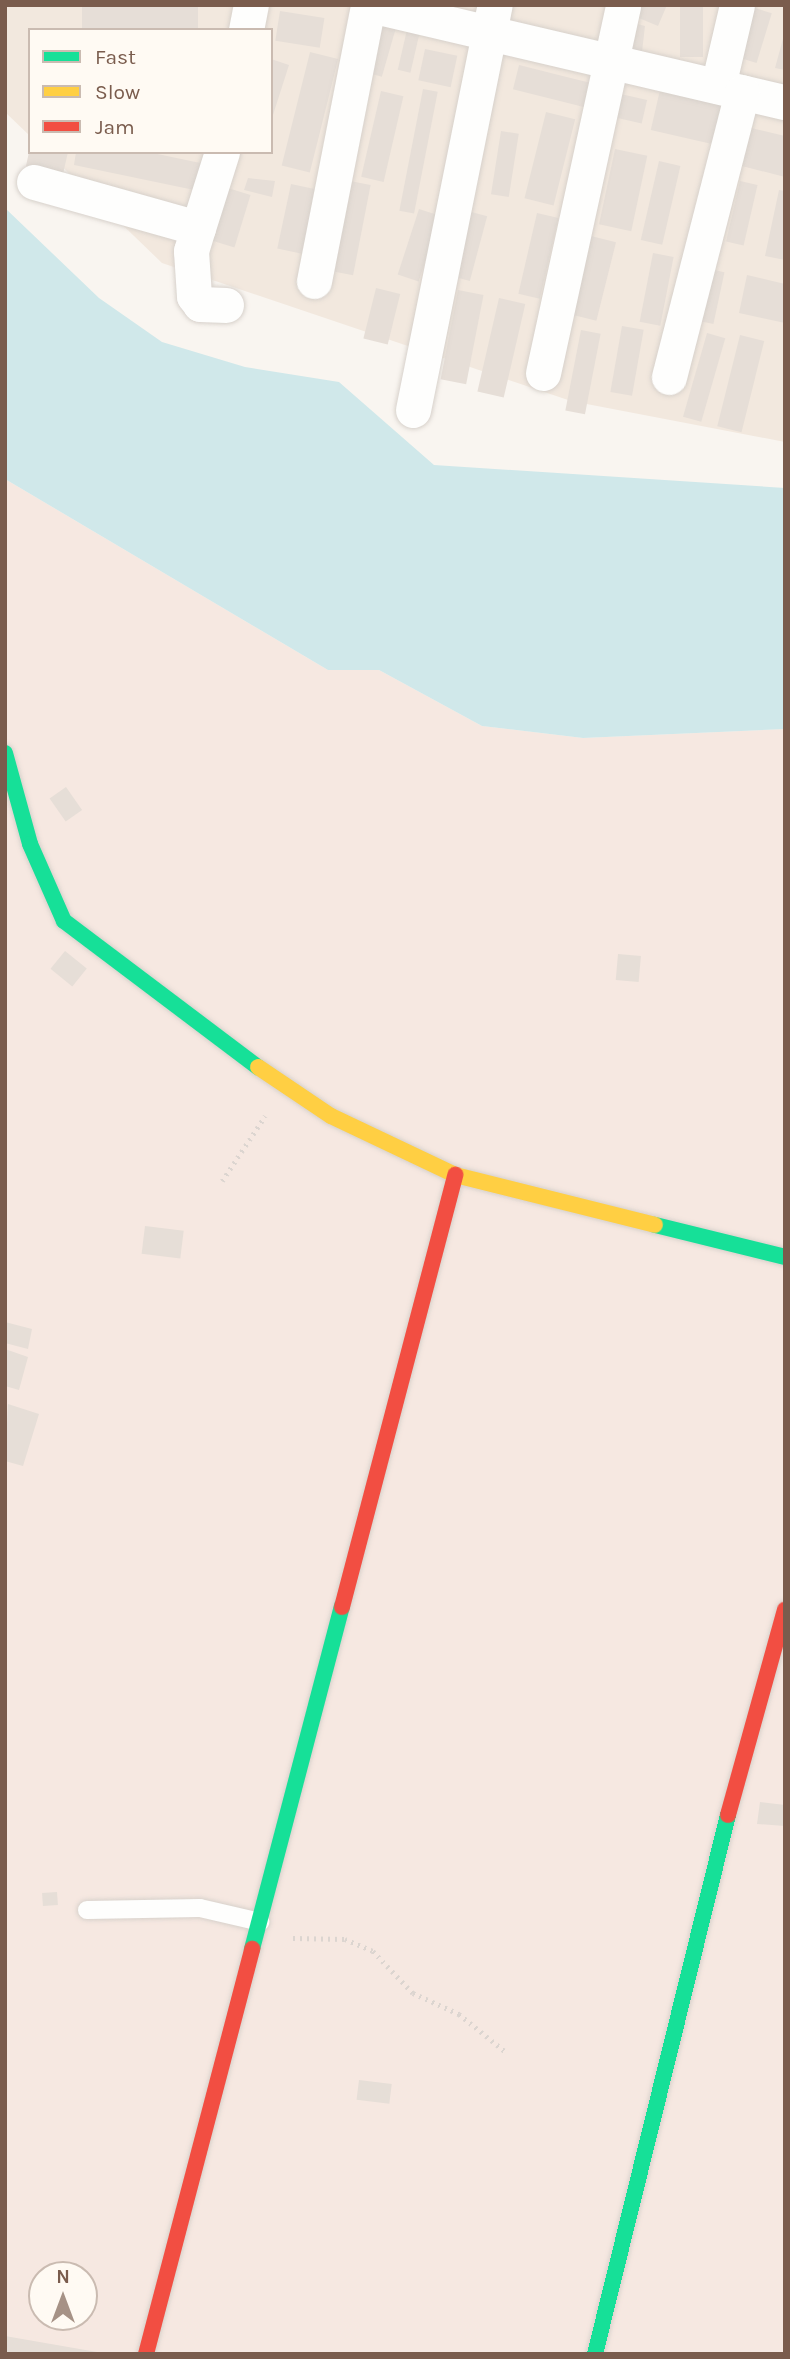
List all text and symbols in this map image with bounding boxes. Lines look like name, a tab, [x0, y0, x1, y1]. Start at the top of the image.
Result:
legend	[28, 28, 273, 154]
text: Fast	[95, 45, 136, 69]
text: Slow	[95, 80, 140, 104]
text: Jam	[95, 115, 135, 139]
north arrow	[28, 2261, 98, 2331]
text: N	[56, 2266, 70, 2288]

